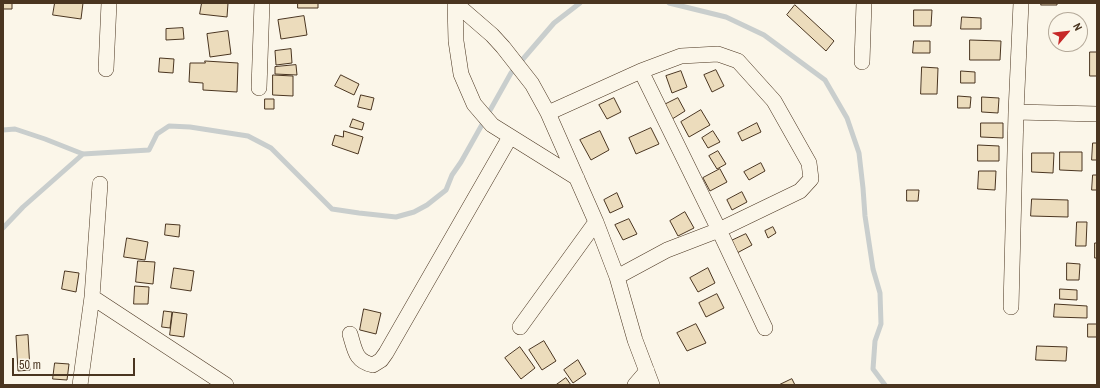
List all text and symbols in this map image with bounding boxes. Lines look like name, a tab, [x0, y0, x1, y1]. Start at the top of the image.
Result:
north arrow	[1048, 12, 1088, 52]
text: N	[1070, 21, 1085, 33]
scale bar	[14, 350, 137, 376]
text: 50 m	[19, 357, 41, 373]

